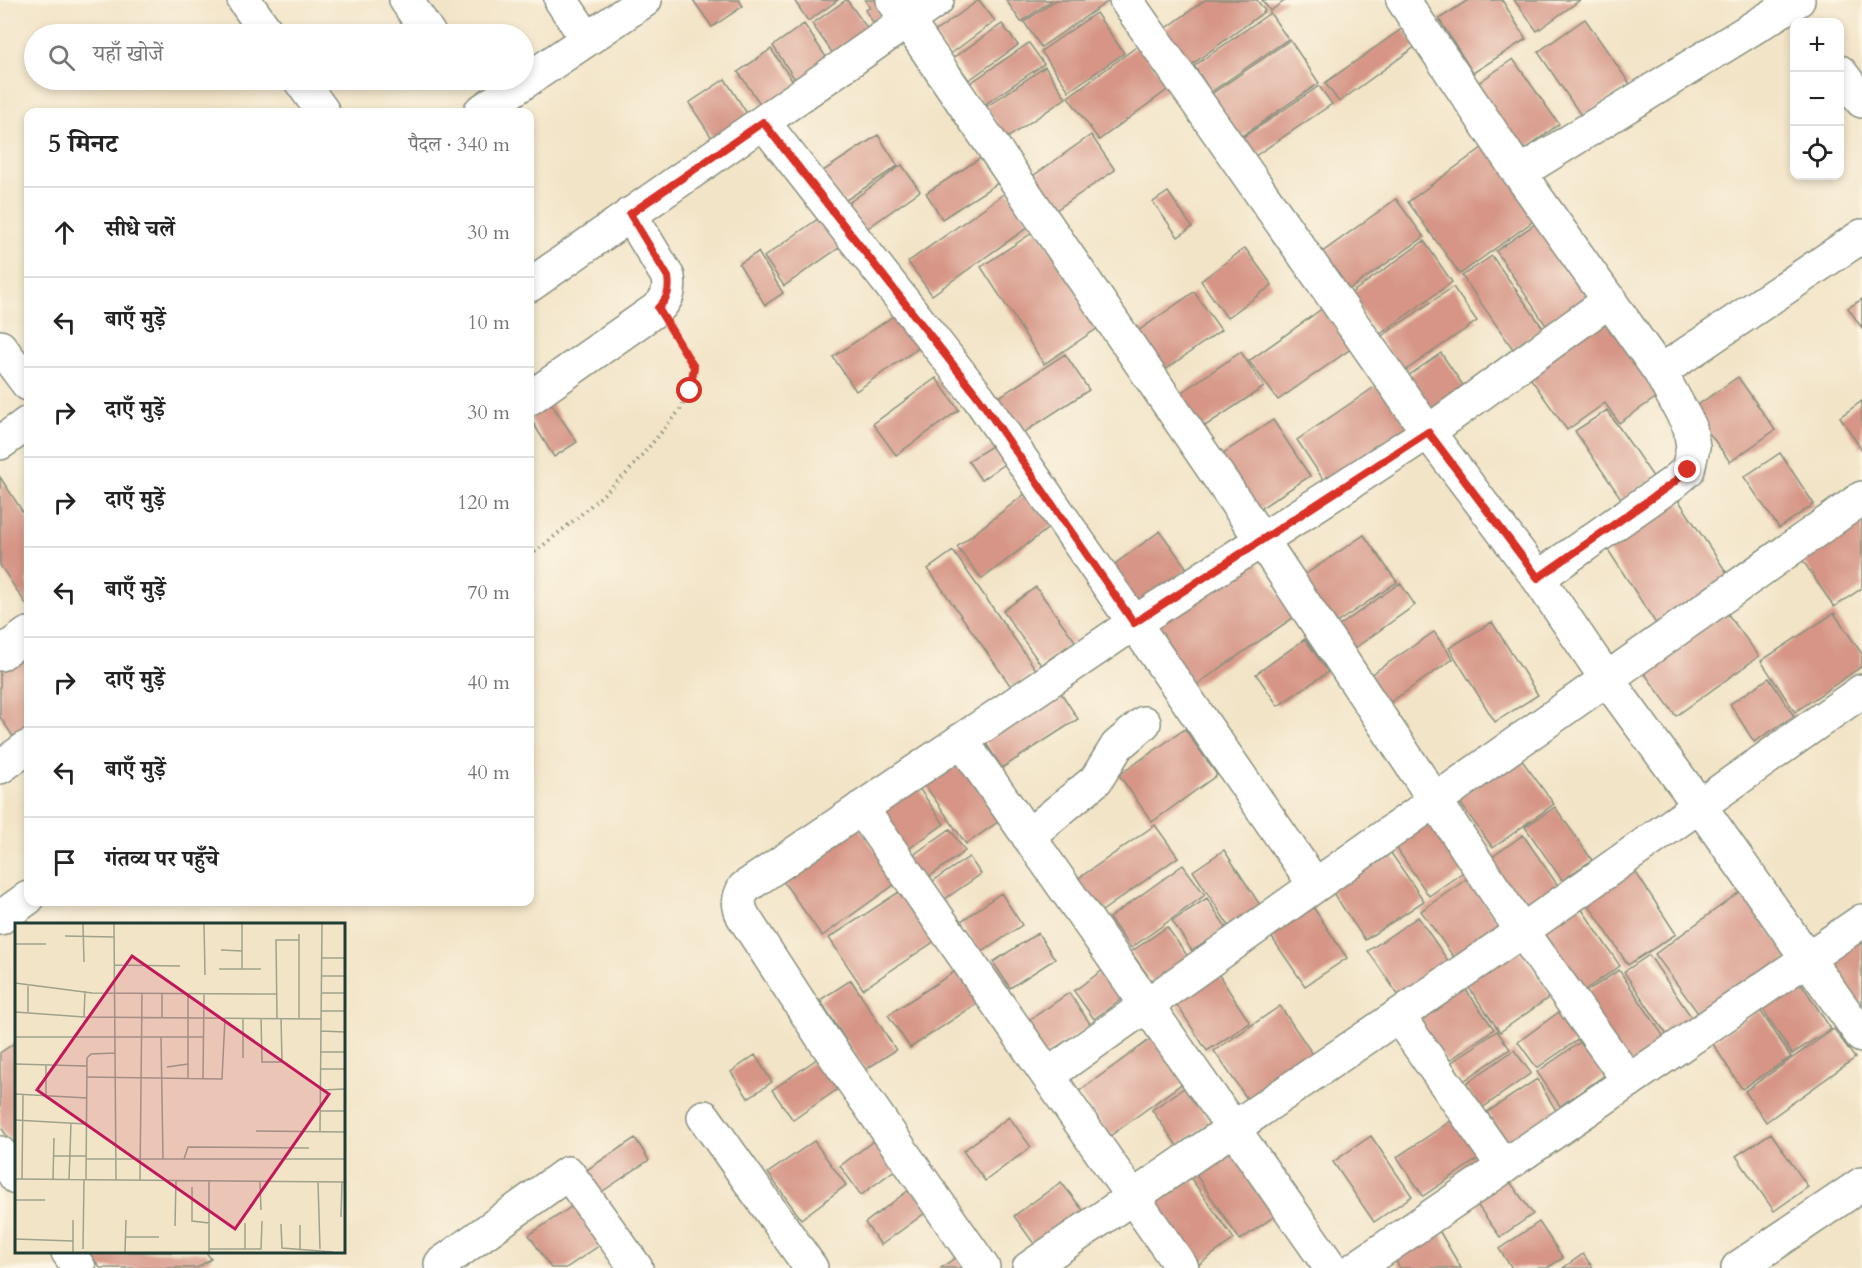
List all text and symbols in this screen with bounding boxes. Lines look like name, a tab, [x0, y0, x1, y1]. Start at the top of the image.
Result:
map controls	[1790, 18, 1844, 180]
button: +	[1790, 18, 1844, 72]
search box	[24, 24, 534, 90]
text: यहाँ खोजें	[93, 39, 163, 69]
icon: search	[45, 41, 78, 74]
button: −	[1790, 72, 1844, 126]
text: 5 मिनट	[48, 126, 118, 161]
button: locate	[1790, 126, 1844, 180]
text: पैदल · 340 m	[408, 131, 510, 158]
text: सीधे चलें	[105, 214, 175, 244]
icon: ahead	[48, 216, 81, 249]
text: 30 m	[467, 219, 510, 246]
text: बाएँ मुड़ें	[105, 304, 165, 334]
icon: left	[48, 306, 81, 339]
text: 10 m	[467, 309, 510, 336]
route start	[676, 377, 702, 403]
text: दाएँ मुड़ें	[105, 394, 165, 424]
icon: right	[48, 396, 81, 429]
text: 30 m	[467, 399, 510, 426]
route end	[1674, 456, 1700, 482]
text: दाएँ मुड़ें	[105, 484, 165, 514]
icon: right	[48, 486, 81, 519]
text: 120 m	[457, 489, 510, 516]
text: बाएँ मुड़ें	[105, 574, 165, 604]
icon: left	[48, 576, 81, 609]
text: 70 m	[467, 579, 510, 606]
text: दाएँ मुड़ें	[105, 664, 165, 694]
icon: right	[48, 666, 81, 699]
text: 40 m	[467, 669, 510, 696]
text: बाएँ मुड़ें	[105, 754, 165, 784]
icon: left	[48, 756, 81, 789]
text: 40 m	[467, 759, 510, 786]
text: गंतव्य पर पहुँचे	[105, 844, 219, 874]
icon: arrive	[48, 846, 81, 879]
inset map	[15, 923, 345, 1253]

